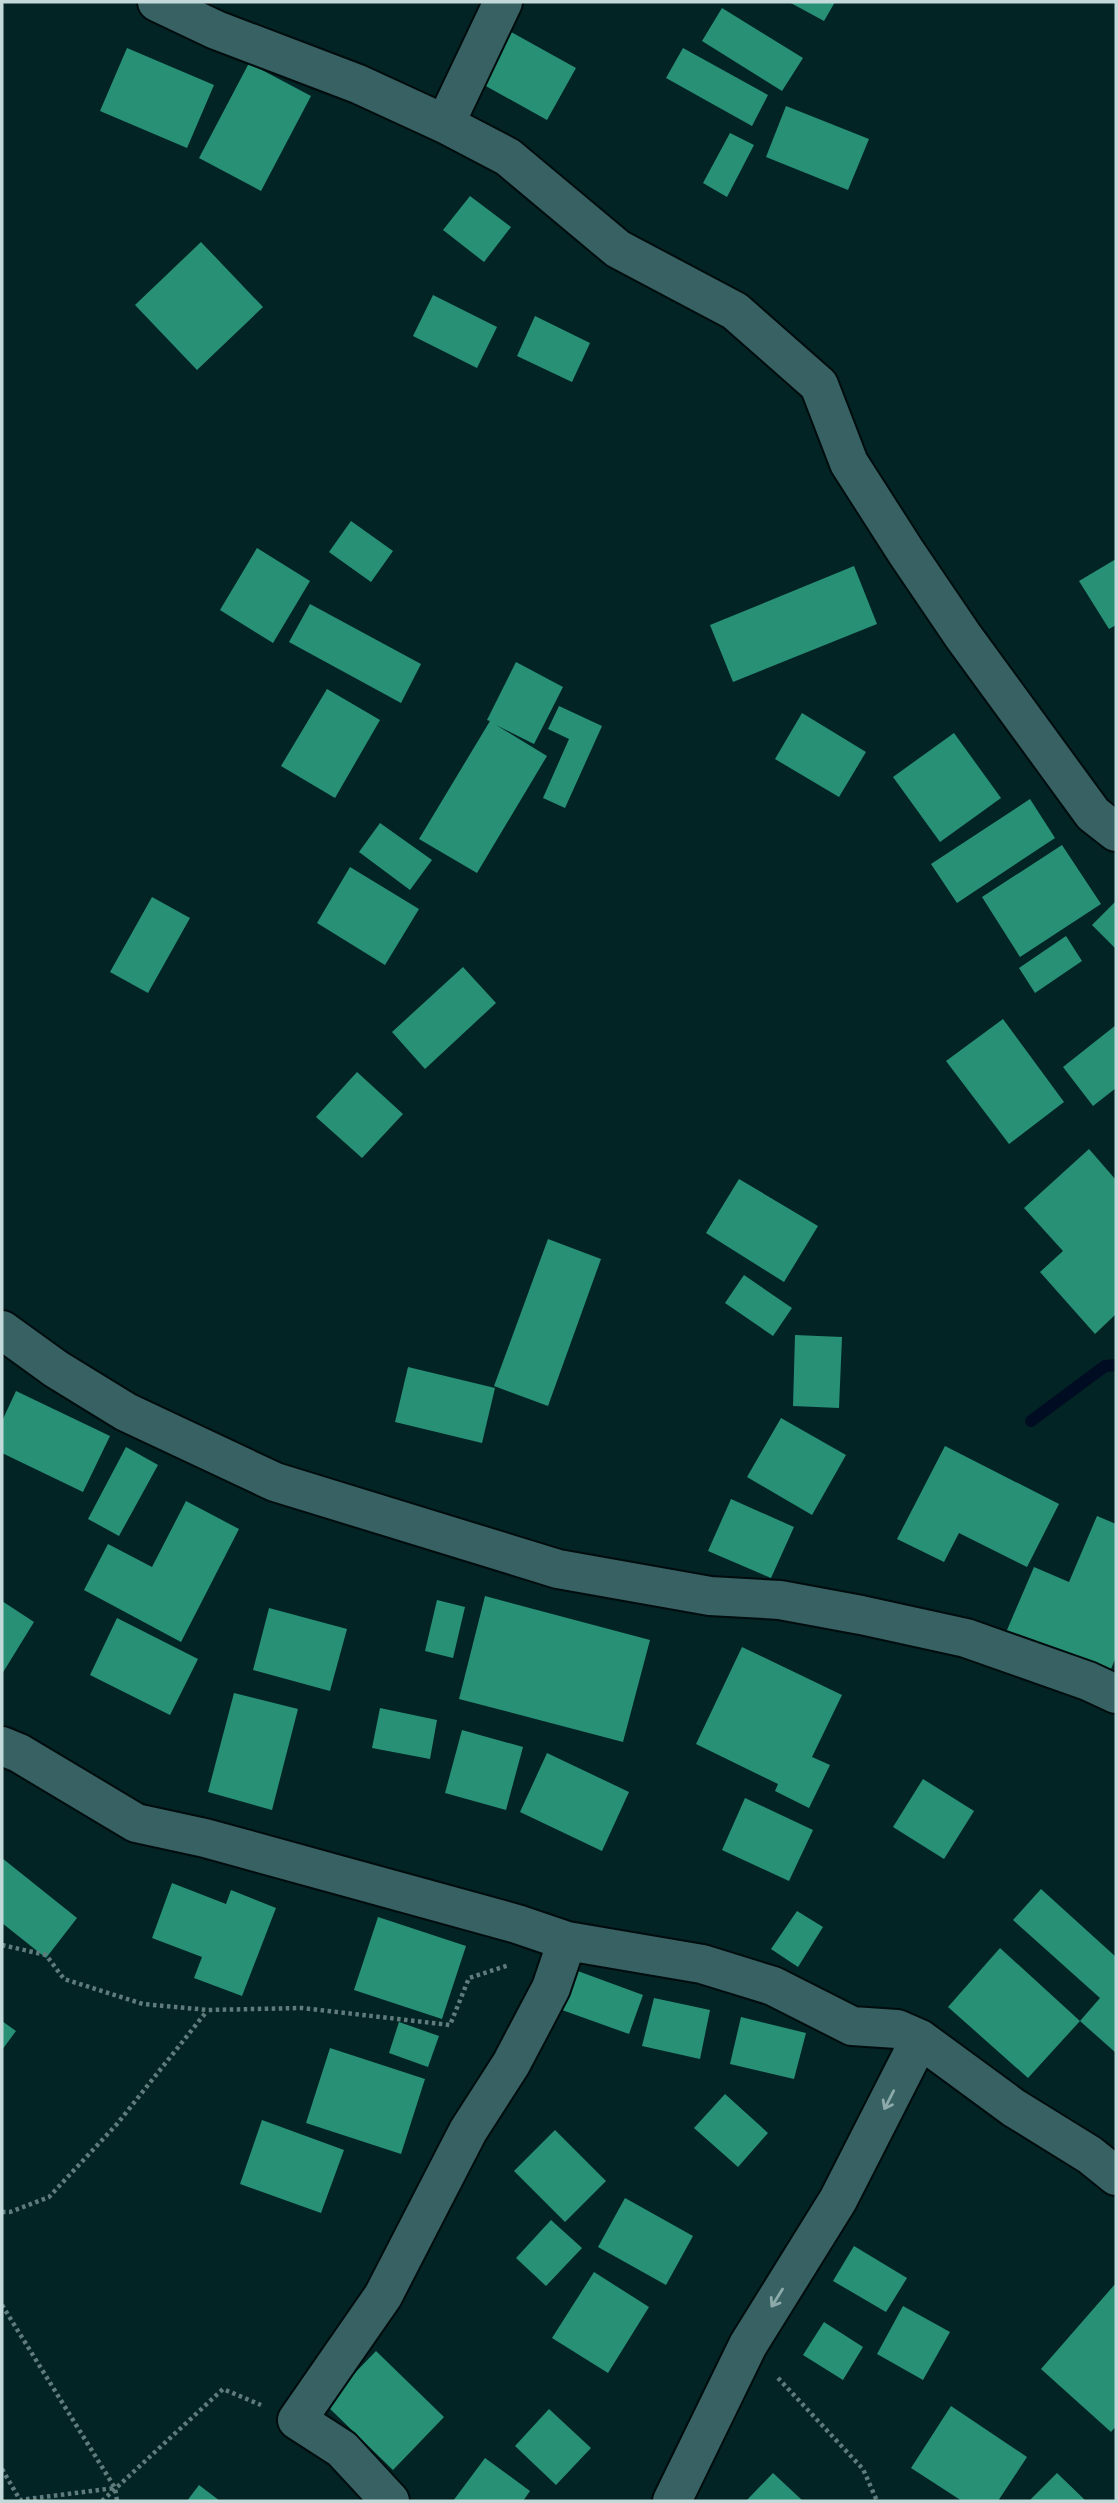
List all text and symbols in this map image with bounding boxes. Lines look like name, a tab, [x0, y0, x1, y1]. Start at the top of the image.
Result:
one-way arrow	[881, 2089, 895, 2110]
one-way arrow	[770, 2287, 784, 2307]

